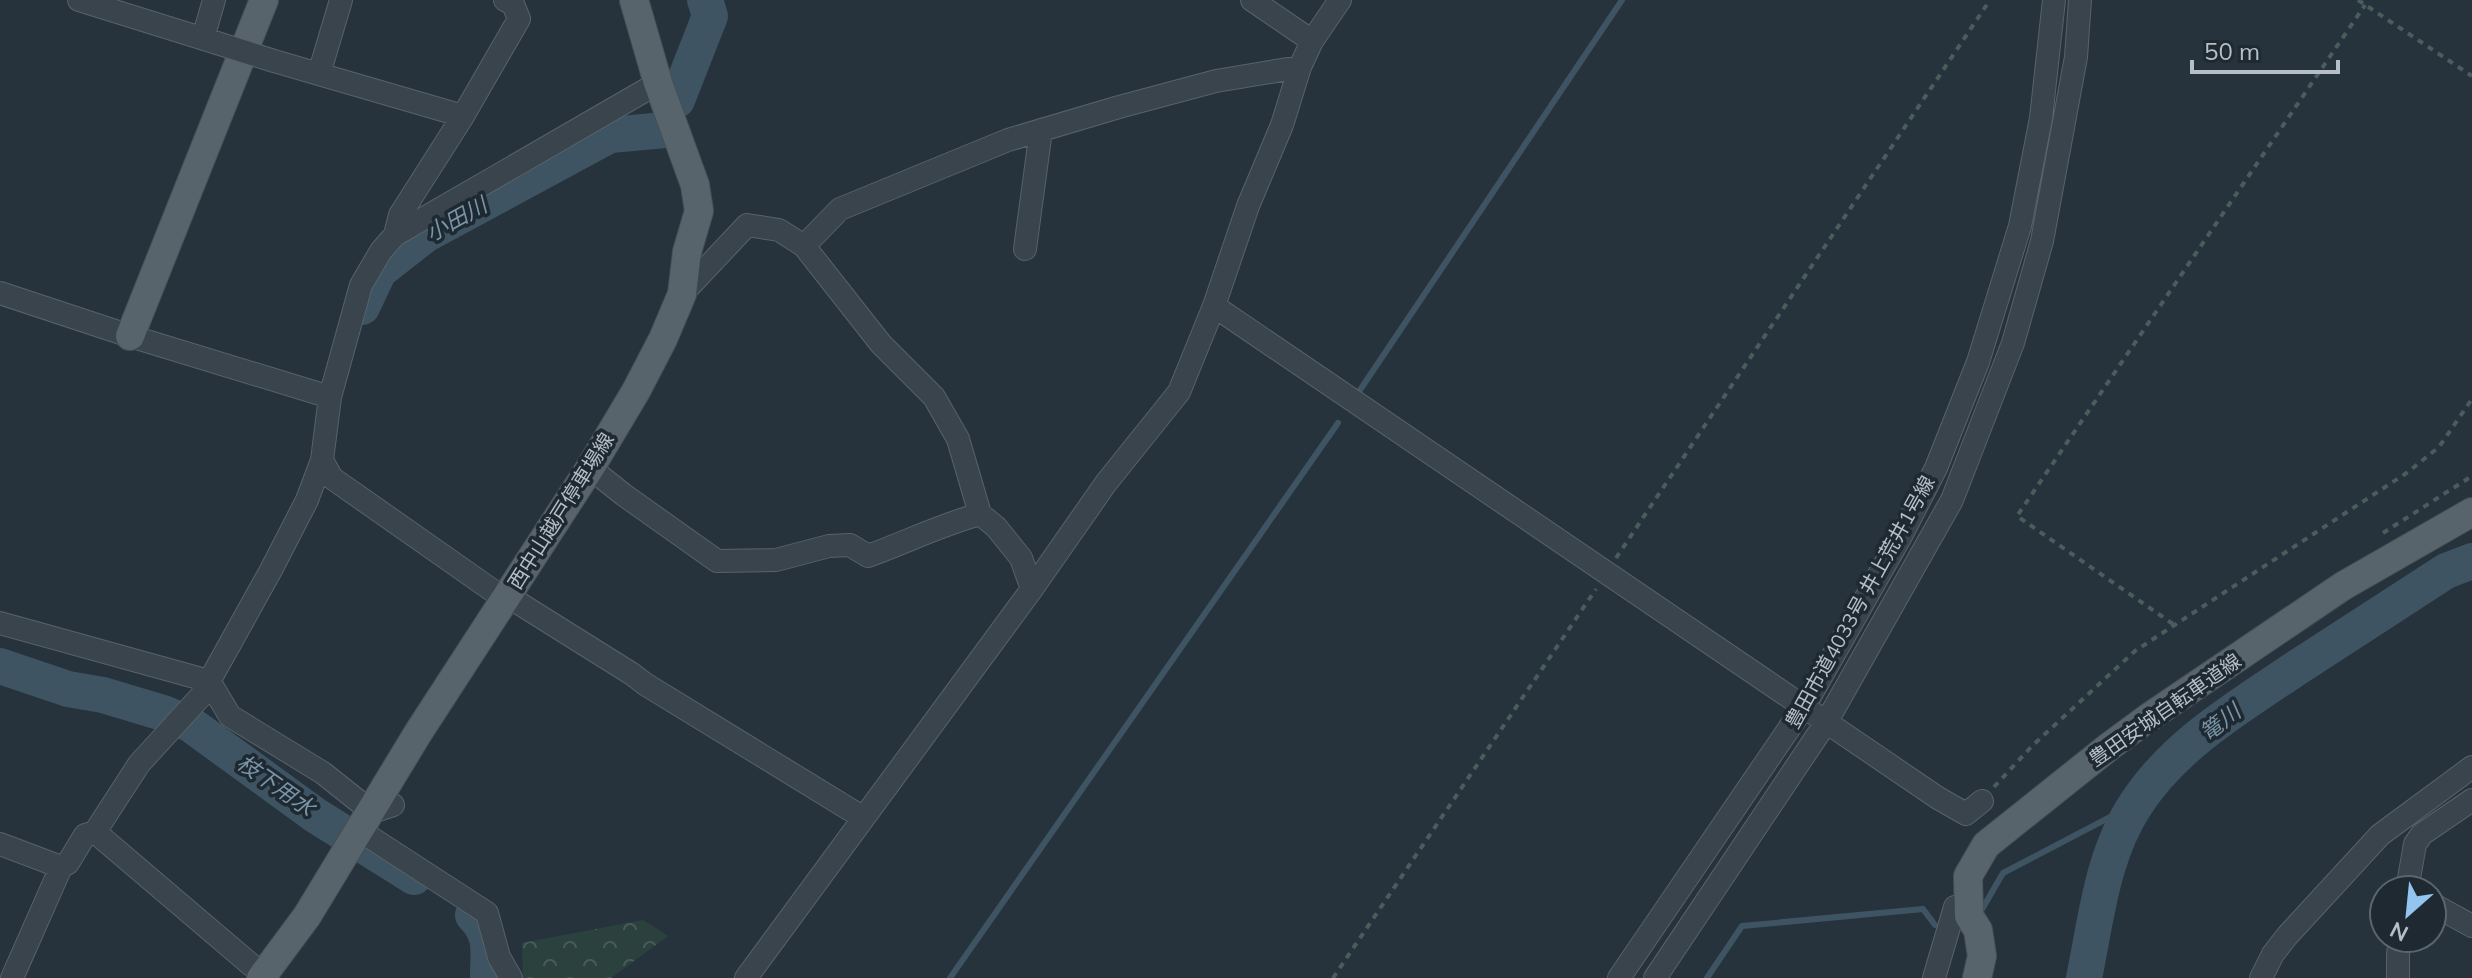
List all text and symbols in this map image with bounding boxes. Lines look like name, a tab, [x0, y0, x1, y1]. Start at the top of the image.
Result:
scale bar	[2192, 24, 2338, 74]
text: 50 m	[2204, 36, 2260, 66]
water label: 小田川	[420, 190, 493, 247]
street label: 西中山越戸停車場線	[502, 428, 619, 594]
street label: 豊田市道4033号 井上荒井1号線	[1779, 471, 1940, 733]
street label: 豊田安城自転車道線	[2084, 648, 2246, 771]
water label: 篭川	[2194, 696, 2248, 747]
water label: 枝下用水	[232, 748, 322, 823]
north arrow	[2368, 874, 2448, 954]
text: N	[2385, 916, 2413, 948]

